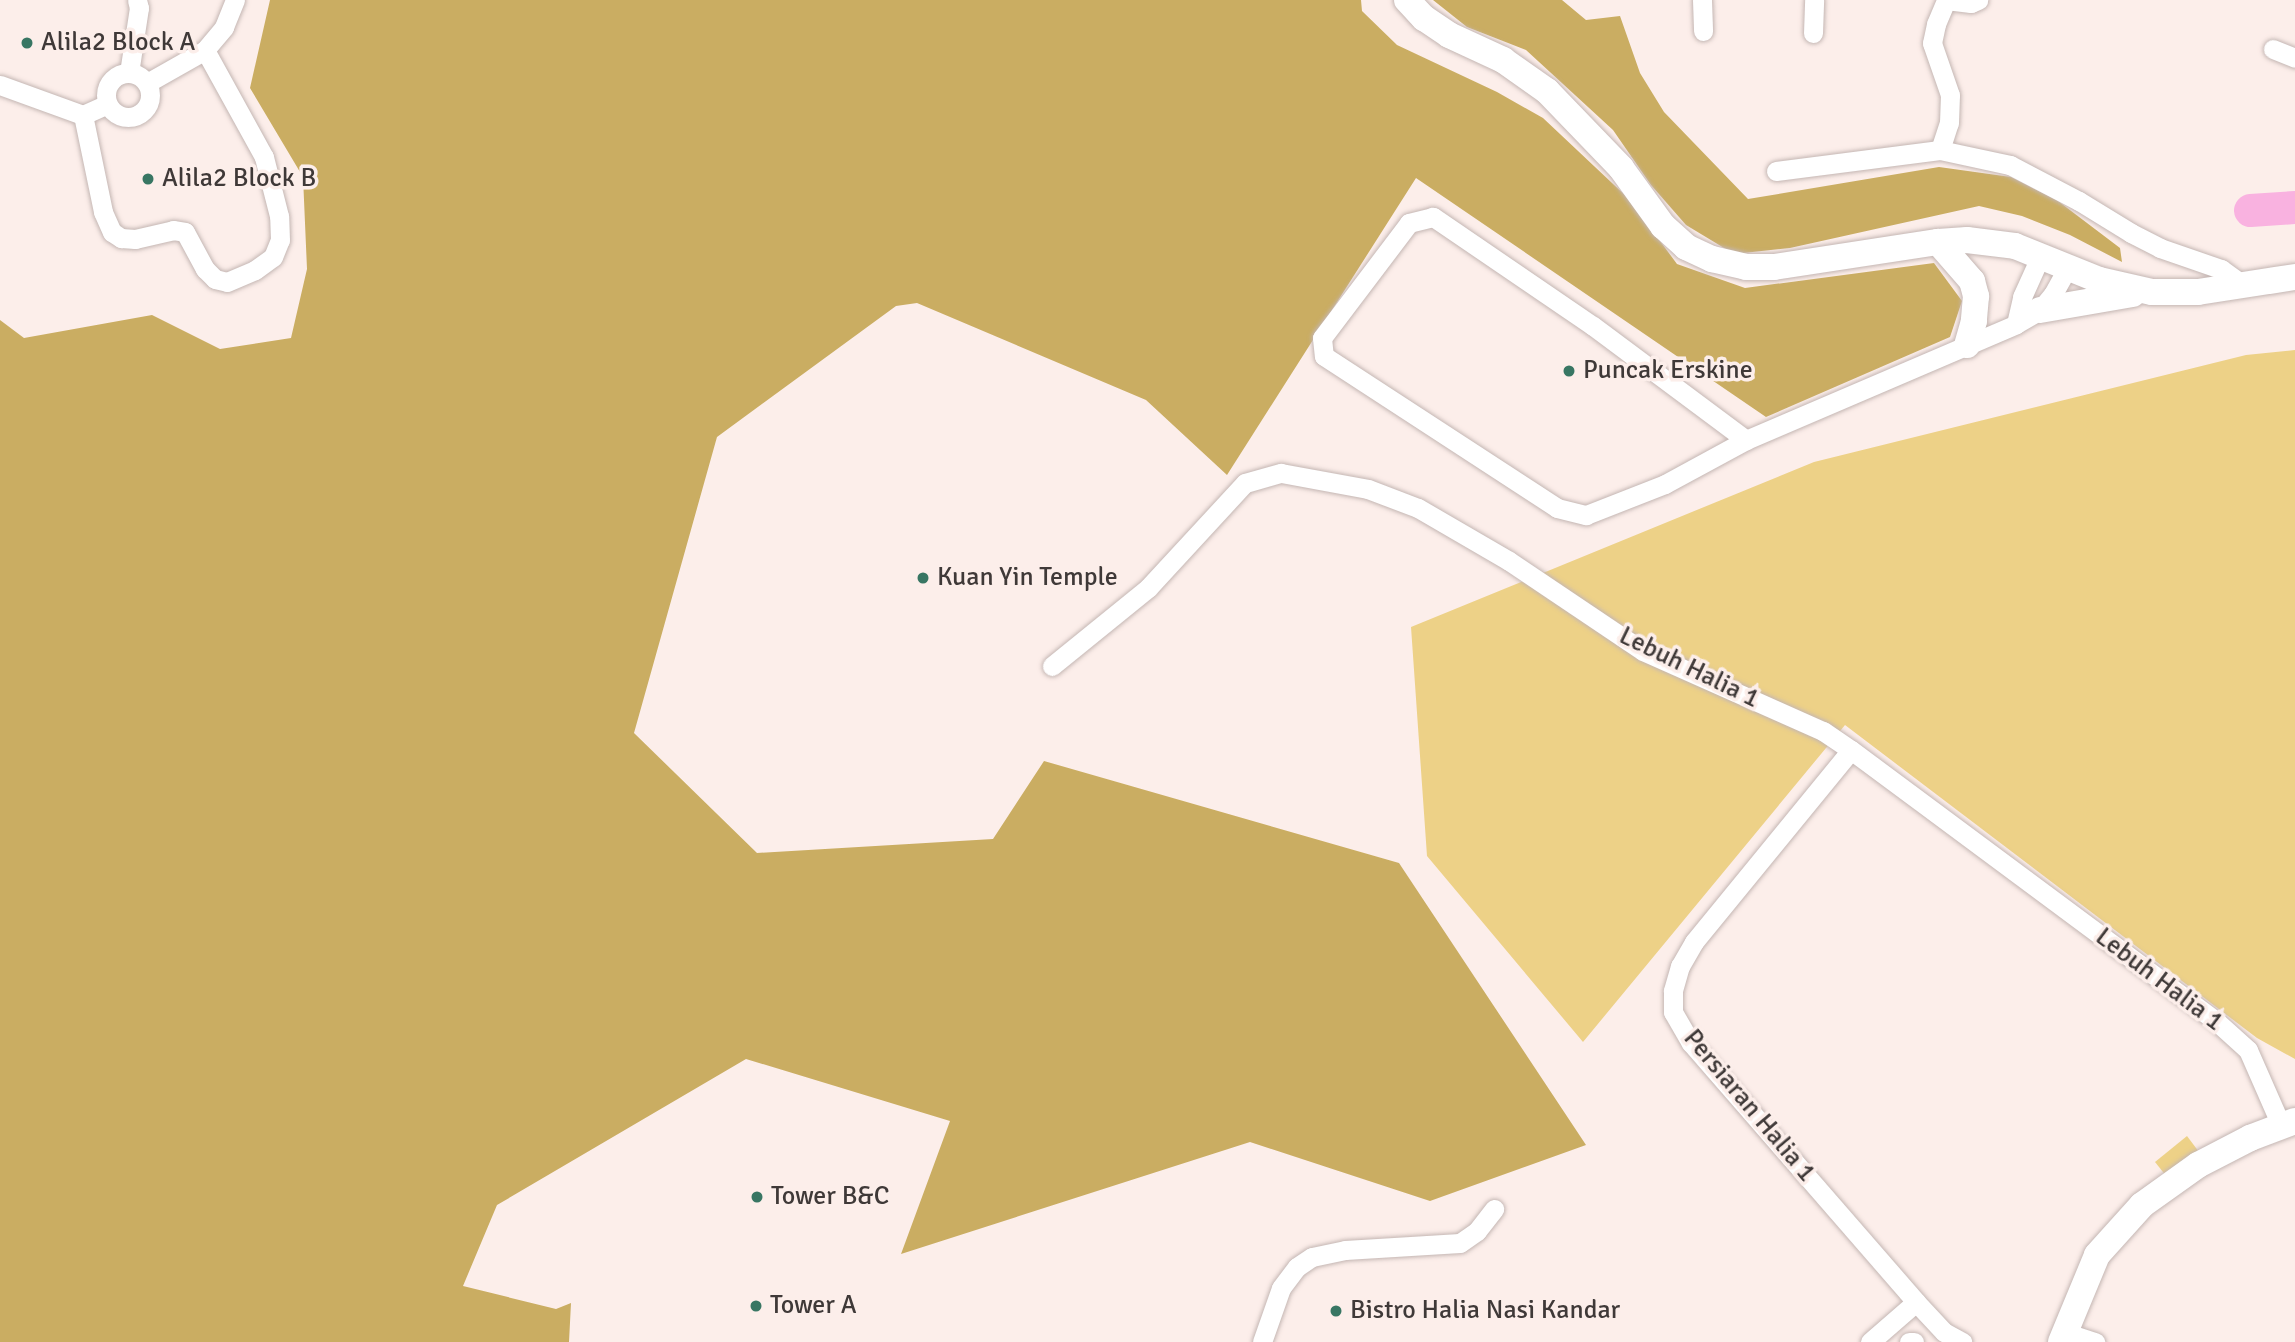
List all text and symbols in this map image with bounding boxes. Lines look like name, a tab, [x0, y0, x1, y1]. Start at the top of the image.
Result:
place label: Alila2 Block A	[41, 27, 195, 59]
marker: Alila2 Block A	[19, 35, 35, 51]
place label: Alila2 Block B	[162, 163, 316, 195]
marker: Alila2 Block B	[140, 171, 156, 187]
place label: Puncak Erskine	[1583, 355, 1753, 387]
marker: Puncak Erskine	[1561, 363, 1577, 379]
place label: Kuan Yin Temple	[937, 562, 1118, 594]
marker: Kuan Yin Temple	[915, 570, 931, 586]
street label: Lebuh Halia 1	[1614, 621, 1764, 715]
street label: Lebuh Halia 1	[2089, 922, 2229, 1038]
street label: Persiaran Halia 1	[1676, 1024, 1822, 1188]
place label: Tower B&C	[771, 1181, 889, 1213]
marker: Tower B&C	[749, 1189, 765, 1205]
place label: Tower A	[770, 1290, 857, 1322]
place label: Bistro Halia Nasi Kandar	[1350, 1295, 1620, 1327]
marker: Tower A	[748, 1298, 764, 1314]
marker: Bistro Halia Nasi Kandar	[1328, 1303, 1344, 1319]

